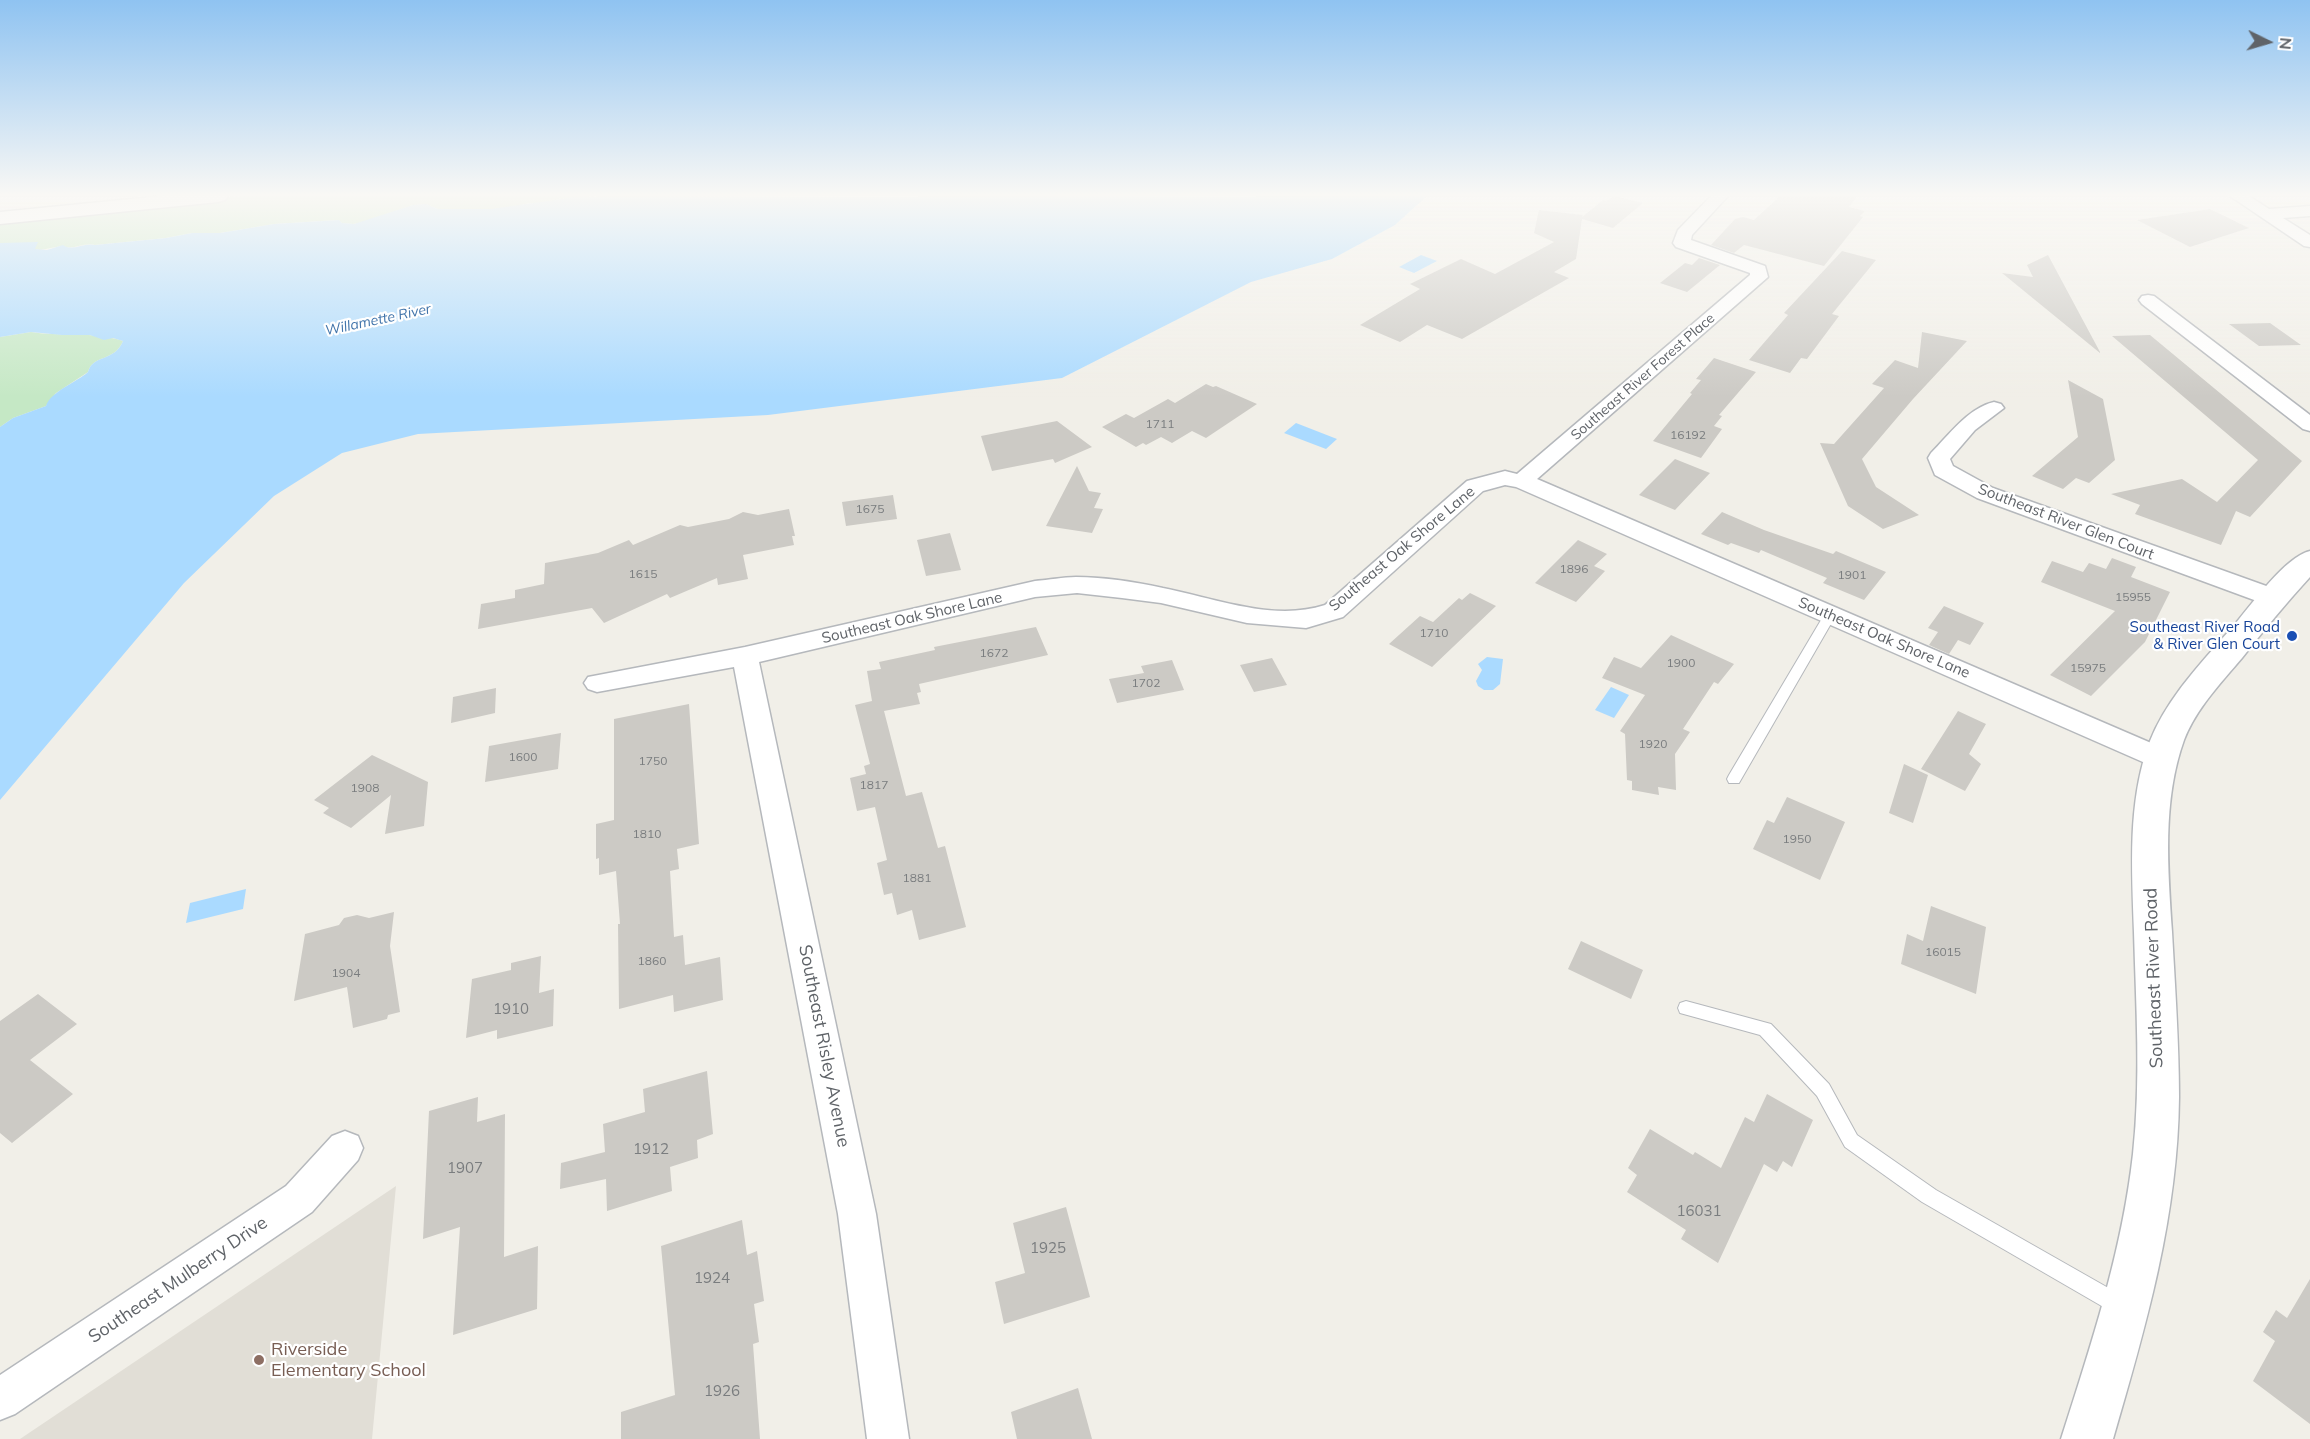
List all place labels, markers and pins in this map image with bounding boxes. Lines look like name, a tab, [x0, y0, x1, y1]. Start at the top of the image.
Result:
place label: Southeast River Road & River Glen Court	[2130, 618, 2280, 653]
marker: Southeast River Road & River Glen Court	[2285, 629, 2299, 643]
place label: Riverside Elementary School	[271, 1339, 426, 1382]
marker: Riverside Elementary School	[252, 1353, 266, 1367]

